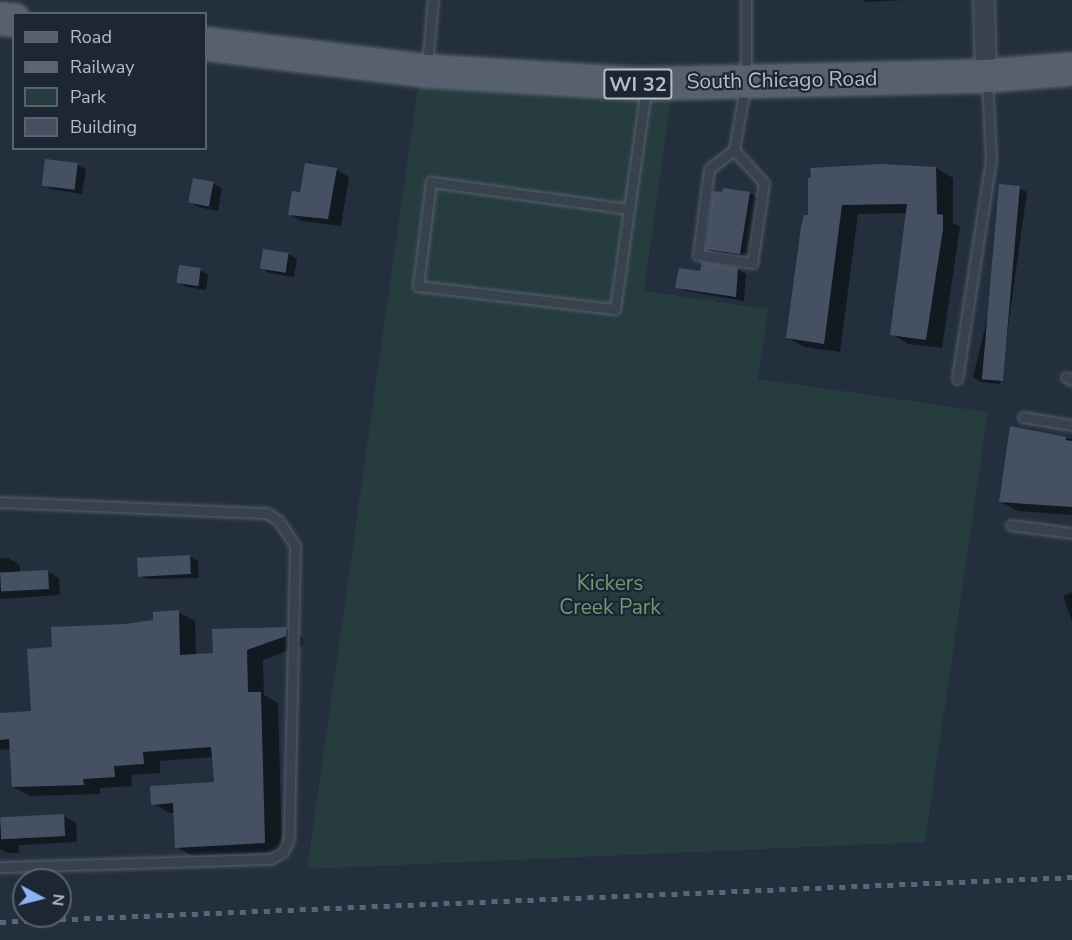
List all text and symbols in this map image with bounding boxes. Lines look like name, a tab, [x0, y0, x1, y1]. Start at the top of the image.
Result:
legend	[12, 12, 207, 150]
text: Road	[70, 25, 112, 49]
text: Railway	[70, 55, 135, 79]
street label: South Chicago Road	[686, 66, 878, 94]
road number: WI 32	[602, 67, 674, 101]
text: Park	[70, 85, 106, 109]
text: Building	[70, 115, 137, 139]
park label: Kickers Creek Park	[559, 570, 661, 620]
north arrow	[12, 868, 72, 928]
text: N	[46, 893, 70, 907]

